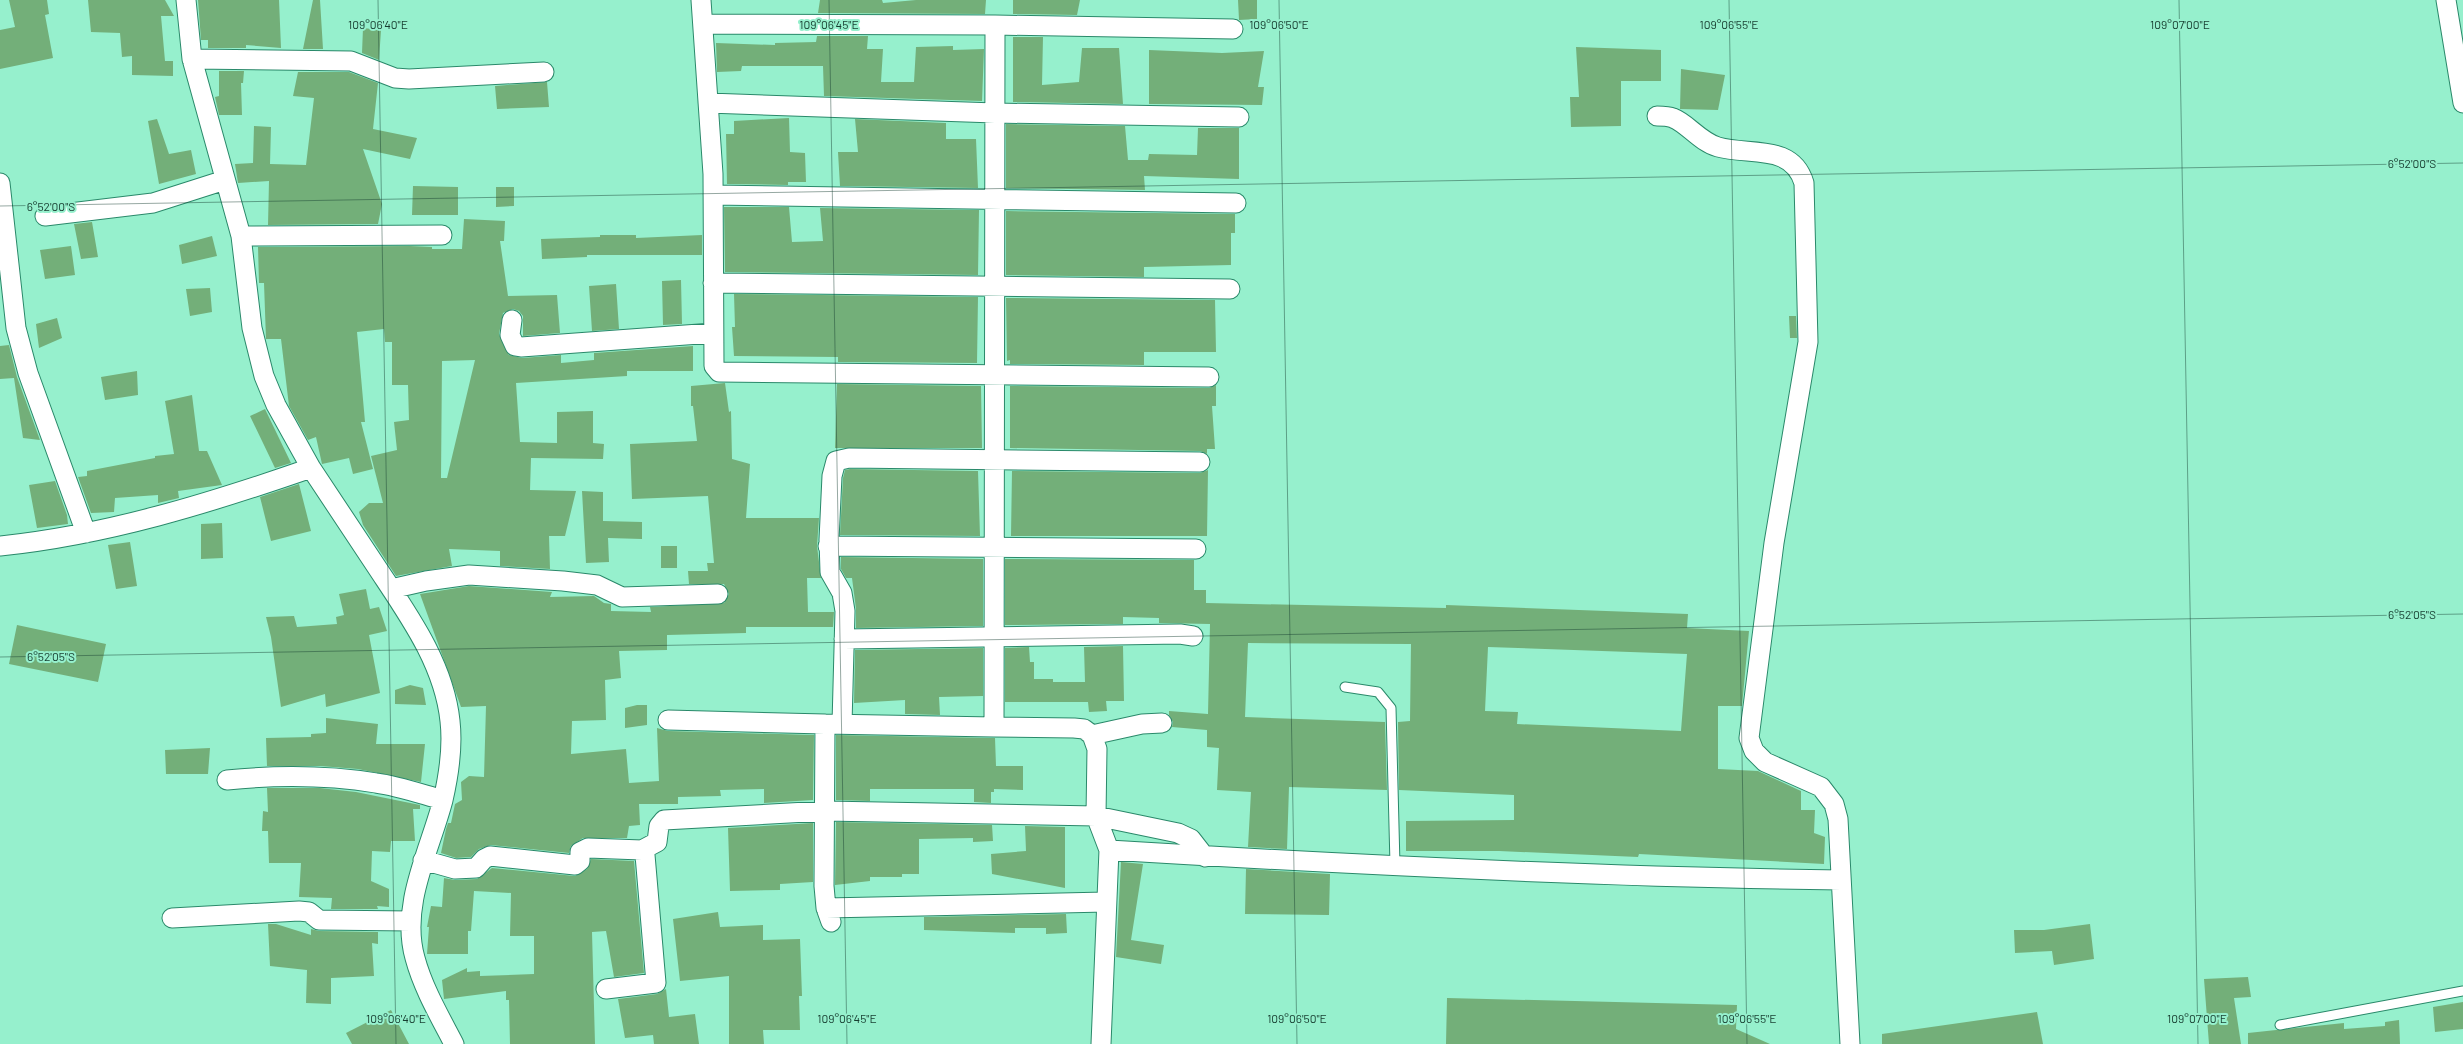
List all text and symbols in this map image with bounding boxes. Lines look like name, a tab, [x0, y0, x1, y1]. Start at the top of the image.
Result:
text: 109°06'40"E	[348, 17, 408, 31]
text: 109°06'45"E	[799, 17, 859, 31]
text: 109°06'50"E	[1249, 17, 1309, 31]
text: 109°06'55"E	[1699, 17, 1759, 31]
text: 109°07'00"E	[2150, 17, 2210, 31]
text: 6°52'00"S	[2388, 156, 2436, 170]
text: 6°52'00"S	[27, 199, 75, 213]
text: 6°52'05"S	[2388, 607, 2436, 621]
text: 6°52'05"S	[27, 649, 75, 663]
text: 109°06'40"E	[366, 1011, 426, 1025]
text: 109°06'45"E	[817, 1011, 877, 1025]
text: 109°06'50"E	[1267, 1011, 1327, 1025]
text: 109°06'55"E	[1717, 1011, 1777, 1025]
text: 109°07'00"E	[2167, 1011, 2227, 1025]

